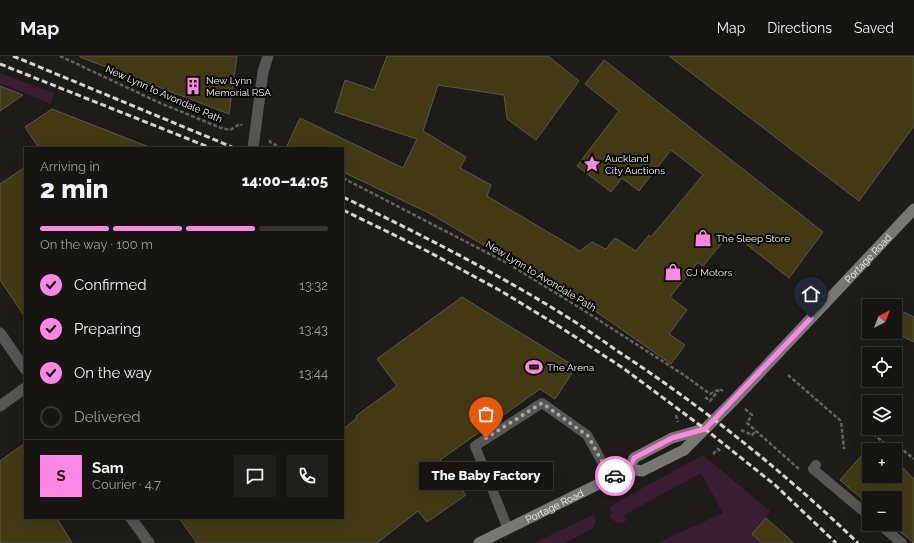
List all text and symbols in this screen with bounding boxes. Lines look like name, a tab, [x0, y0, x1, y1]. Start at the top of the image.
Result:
text: Map	[20, 17, 59, 39]
text: Map	[717, 20, 745, 36]
text: Directions	[767, 20, 832, 36]
text: Saved	[854, 20, 894, 36]
street label: New Lynn to Avondale Path	[104, 63, 224, 125]
place label: New Lynn Memorial RSA	[206, 75, 271, 98]
building icon: New Lynn Memorial RSA	[183, 76, 203, 96]
place label: Auckland City Auctions	[605, 153, 665, 176]
place icon: Auckland City Auctions	[582, 154, 602, 174]
text: Arriving in	[40, 159, 100, 174]
text: 14:00–14:05	[242, 172, 328, 190]
text: 2 min	[40, 174, 108, 204]
shop icon: The Sleep Store	[693, 228, 713, 248]
street label: Portage Road	[842, 231, 893, 285]
place label: The Sleep Store	[716, 233, 790, 244]
text: On the way · 100 m	[40, 237, 153, 252]
street label: New Lynn to Avondale Path	[484, 239, 598, 313]
shop icon: CJ Motors	[663, 262, 683, 282]
place label: CJ Motors	[686, 267, 733, 278]
icon: check	[40, 274, 62, 296]
text: Confirmed	[74, 276, 147, 294]
pin	[794, 277, 828, 318]
text: 13:32	[299, 278, 328, 293]
icon: home	[800, 283, 822, 305]
north arrow	[862, 299, 902, 339]
map controls	[862, 299, 902, 531]
icon: check	[40, 318, 62, 340]
text: Preparing	[74, 320, 141, 338]
text: 13:43	[299, 322, 328, 337]
button: locate	[862, 347, 902, 387]
sports icon: The Arena	[524, 357, 544, 377]
icon: check	[40, 362, 62, 384]
place label: The Arena	[547, 362, 594, 373]
text: On the way	[74, 364, 152, 382]
text: 13:44	[299, 366, 328, 381]
button: layers	[862, 395, 902, 435]
pin	[469, 397, 503, 438]
icon: bag	[475, 403, 497, 425]
text: Delivered	[74, 408, 141, 426]
button: +	[862, 443, 902, 483]
button: chat	[234, 455, 276, 497]
button: phone	[286, 455, 328, 497]
courier	[595, 456, 635, 496]
text: Sam	[92, 459, 124, 477]
callout: The Baby Factory	[419, 462, 553, 490]
icon: car	[604, 465, 626, 487]
text: S	[56, 467, 66, 485]
text: The Baby Factory	[432, 468, 540, 483]
text: Courier · 4.7	[92, 477, 161, 492]
street label: Portage Road	[524, 487, 585, 525]
button: −	[862, 491, 902, 531]

